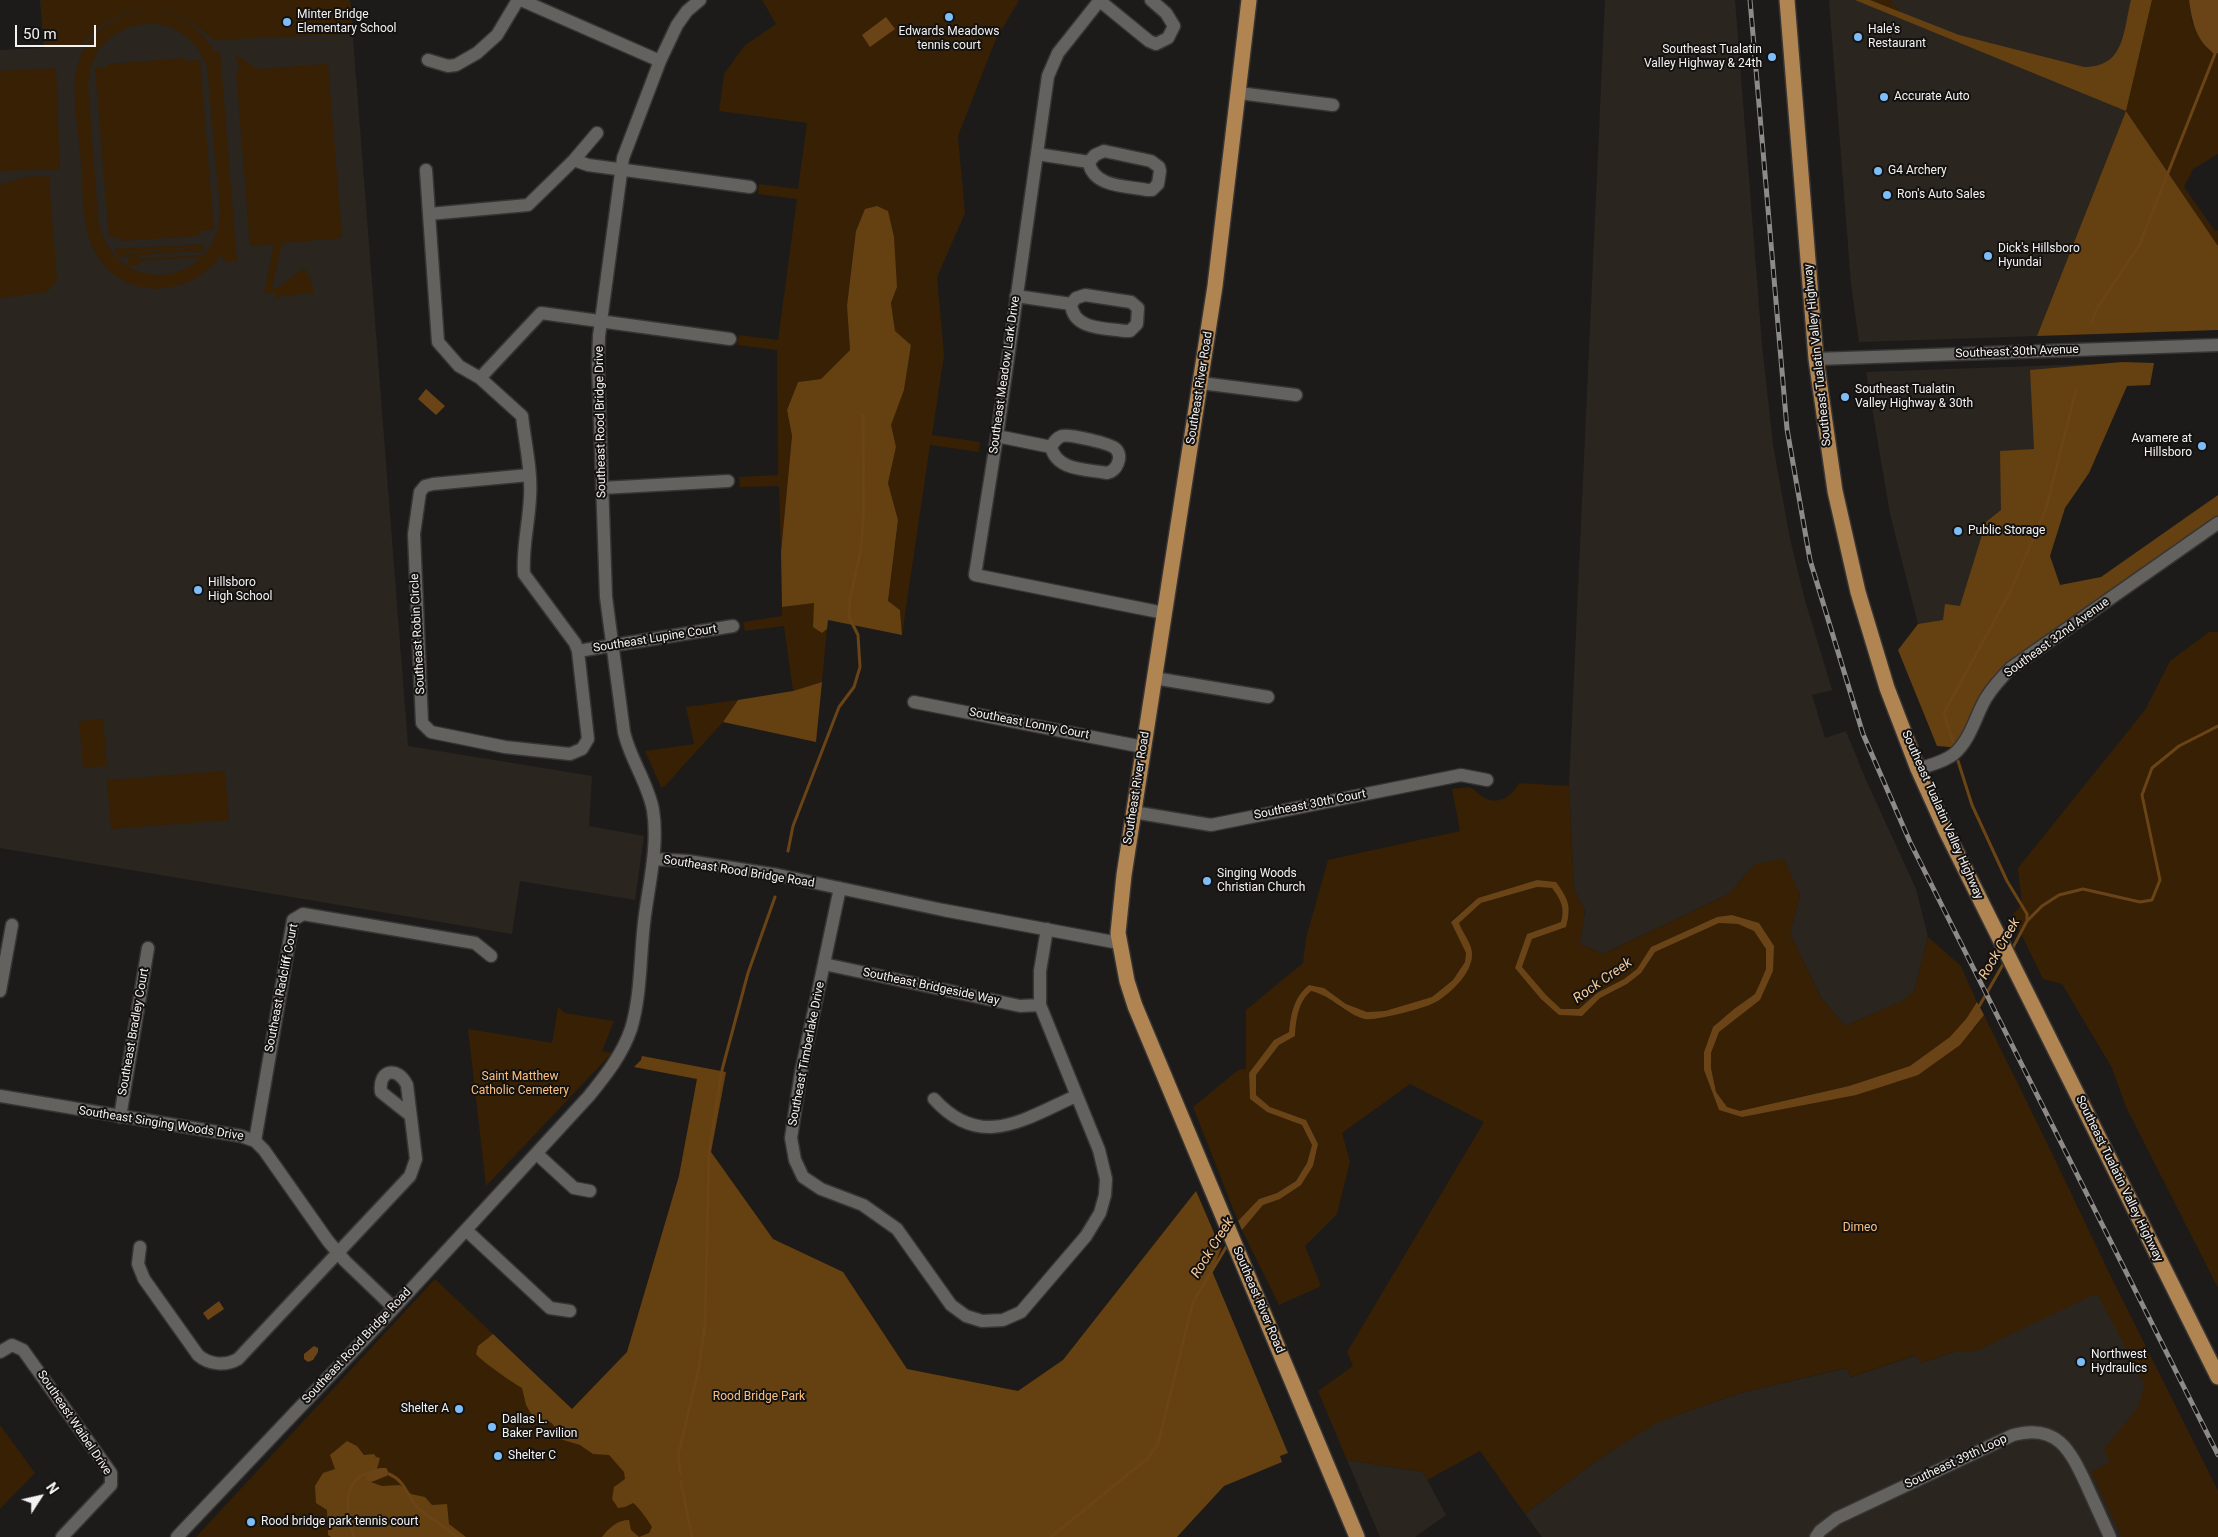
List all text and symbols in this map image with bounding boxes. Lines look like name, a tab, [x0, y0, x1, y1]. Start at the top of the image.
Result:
place label: Minter Bridge Elementary School	[297, 8, 397, 36]
marker: Edwards Meadows tennis court	[943, 11, 955, 23]
scale bar	[18, 15, 99, 47]
marker: Minter Bridge Elementary School	[281, 16, 293, 28]
place label: Hale's Restaurant	[1868, 23, 1926, 51]
text: 50 m	[23, 25, 57, 43]
place label: Edwards Meadows tennis court	[898, 25, 1000, 53]
marker: Hale's Restaurant	[1852, 31, 1864, 43]
place label: Southeast Tualatin Valley Highway & 24th	[1644, 43, 1762, 71]
marker: Southeast Tualatin Valley Highway & 24th	[1766, 51, 1778, 63]
place label: Accurate Auto	[1894, 90, 1970, 104]
marker: Accurate Auto	[1878, 91, 1890, 103]
place label: G4 Archery	[1888, 164, 1947, 178]
marker: G4 Archery	[1872, 165, 1884, 177]
place label: Ron's Auto Sales	[1897, 188, 1985, 202]
marker: Ron's Auto Sales	[1881, 189, 1893, 201]
place label: Dick's Hillsboro Hyundai	[1998, 242, 2080, 270]
marker: Dick's Hillsboro Hyundai	[1982, 250, 1994, 262]
street label: Southeast Tualatin Valley Highway	[1801, 263, 1835, 447]
street label: Southeast Meadow Lark Drive	[987, 295, 1023, 455]
street label: Southeast River Road	[1184, 331, 1216, 445]
street label: Southeast 30th Avenue	[1955, 343, 2079, 361]
street label: Southeast Rood Bridge Drive	[592, 346, 610, 498]
place label: Southeast Tualatin Valley Highway & 30th	[1855, 383, 1973, 411]
marker: Southeast Tualatin Valley Highway & 30th	[1839, 391, 1851, 403]
place label: Avamere at Hillsboro	[2132, 432, 2192, 460]
marker: Avamere at Hillsboro	[2196, 440, 2208, 452]
place label: Public Storage	[1968, 524, 2045, 538]
marker: Public Storage	[1952, 525, 1964, 537]
street label: Southeast Robin Circle	[408, 573, 428, 695]
place label: Hillsboro High School	[208, 576, 272, 604]
marker: Hillsboro High School	[192, 584, 204, 596]
street label: Southeast 32nd Avenue	[2002, 595, 2112, 681]
street label: Southeast Lupine Court	[592, 622, 718, 656]
street label: Southeast Lonny Court	[968, 705, 1090, 743]
street label: Southeast Tualatin Valley Highway	[1898, 728, 1986, 902]
street label: Southeast River Road	[1121, 731, 1153, 845]
street label: Southeast 30th Court	[1253, 787, 1367, 823]
street label: Southeast Rood Bridge Road	[662, 853, 816, 891]
place label: Singing Woods Christian Church	[1217, 867, 1305, 895]
marker: Singing Woods Christian Church	[1201, 875, 1213, 887]
water label: Rock Creek	[1976, 915, 2024, 983]
street label: Southeast Radcliff Court	[262, 922, 302, 1054]
water label: Rock Creek	[1570, 955, 1636, 1007]
street label: Southeast Bridgeside Way	[861, 965, 1001, 1009]
street label: Southeast Bradley Court	[116, 967, 152, 1097]
street label: Southeast Timberlake Drive	[786, 981, 828, 1127]
park label: Saint Matthew Catholic Cemetery	[471, 1070, 569, 1098]
street label: Southeast Tualatin Valley Highway	[2072, 1093, 2166, 1265]
street label: Southeast Singing Woods Drive	[77, 1104, 245, 1144]
water label: Rock Creek	[1188, 1215, 1238, 1281]
park label: Dimeo	[1843, 1221, 1877, 1235]
street label: Southeast River Road	[1229, 1245, 1287, 1355]
street label: Southeast Rood Bridge Road	[300, 1285, 414, 1407]
place label: Northwest Hydraulics	[2091, 1348, 2147, 1376]
marker: Northwest Hydraulics	[2075, 1356, 2087, 1368]
street label: Southeast Waibel Drive	[34, 1368, 114, 1478]
park label: Rood Bridge Park	[713, 1390, 805, 1404]
place label: Shelter A	[401, 1402, 449, 1416]
marker: Shelter A	[453, 1403, 465, 1415]
place label: Dallas L. Baker Pavilion	[502, 1413, 577, 1441]
marker: Dallas L. Baker Pavilion	[486, 1421, 498, 1433]
street label: Southeast 39th Loop	[1903, 1432, 2009, 1492]
place label: Shelter C	[508, 1449, 556, 1463]
marker: Shelter C	[492, 1450, 504, 1462]
north arrow	[15, 1472, 65, 1522]
text: N	[43, 1480, 62, 1497]
place label: Rood bridge park tennis court	[261, 1515, 418, 1529]
marker: Rood bridge park tennis court	[245, 1516, 257, 1528]

